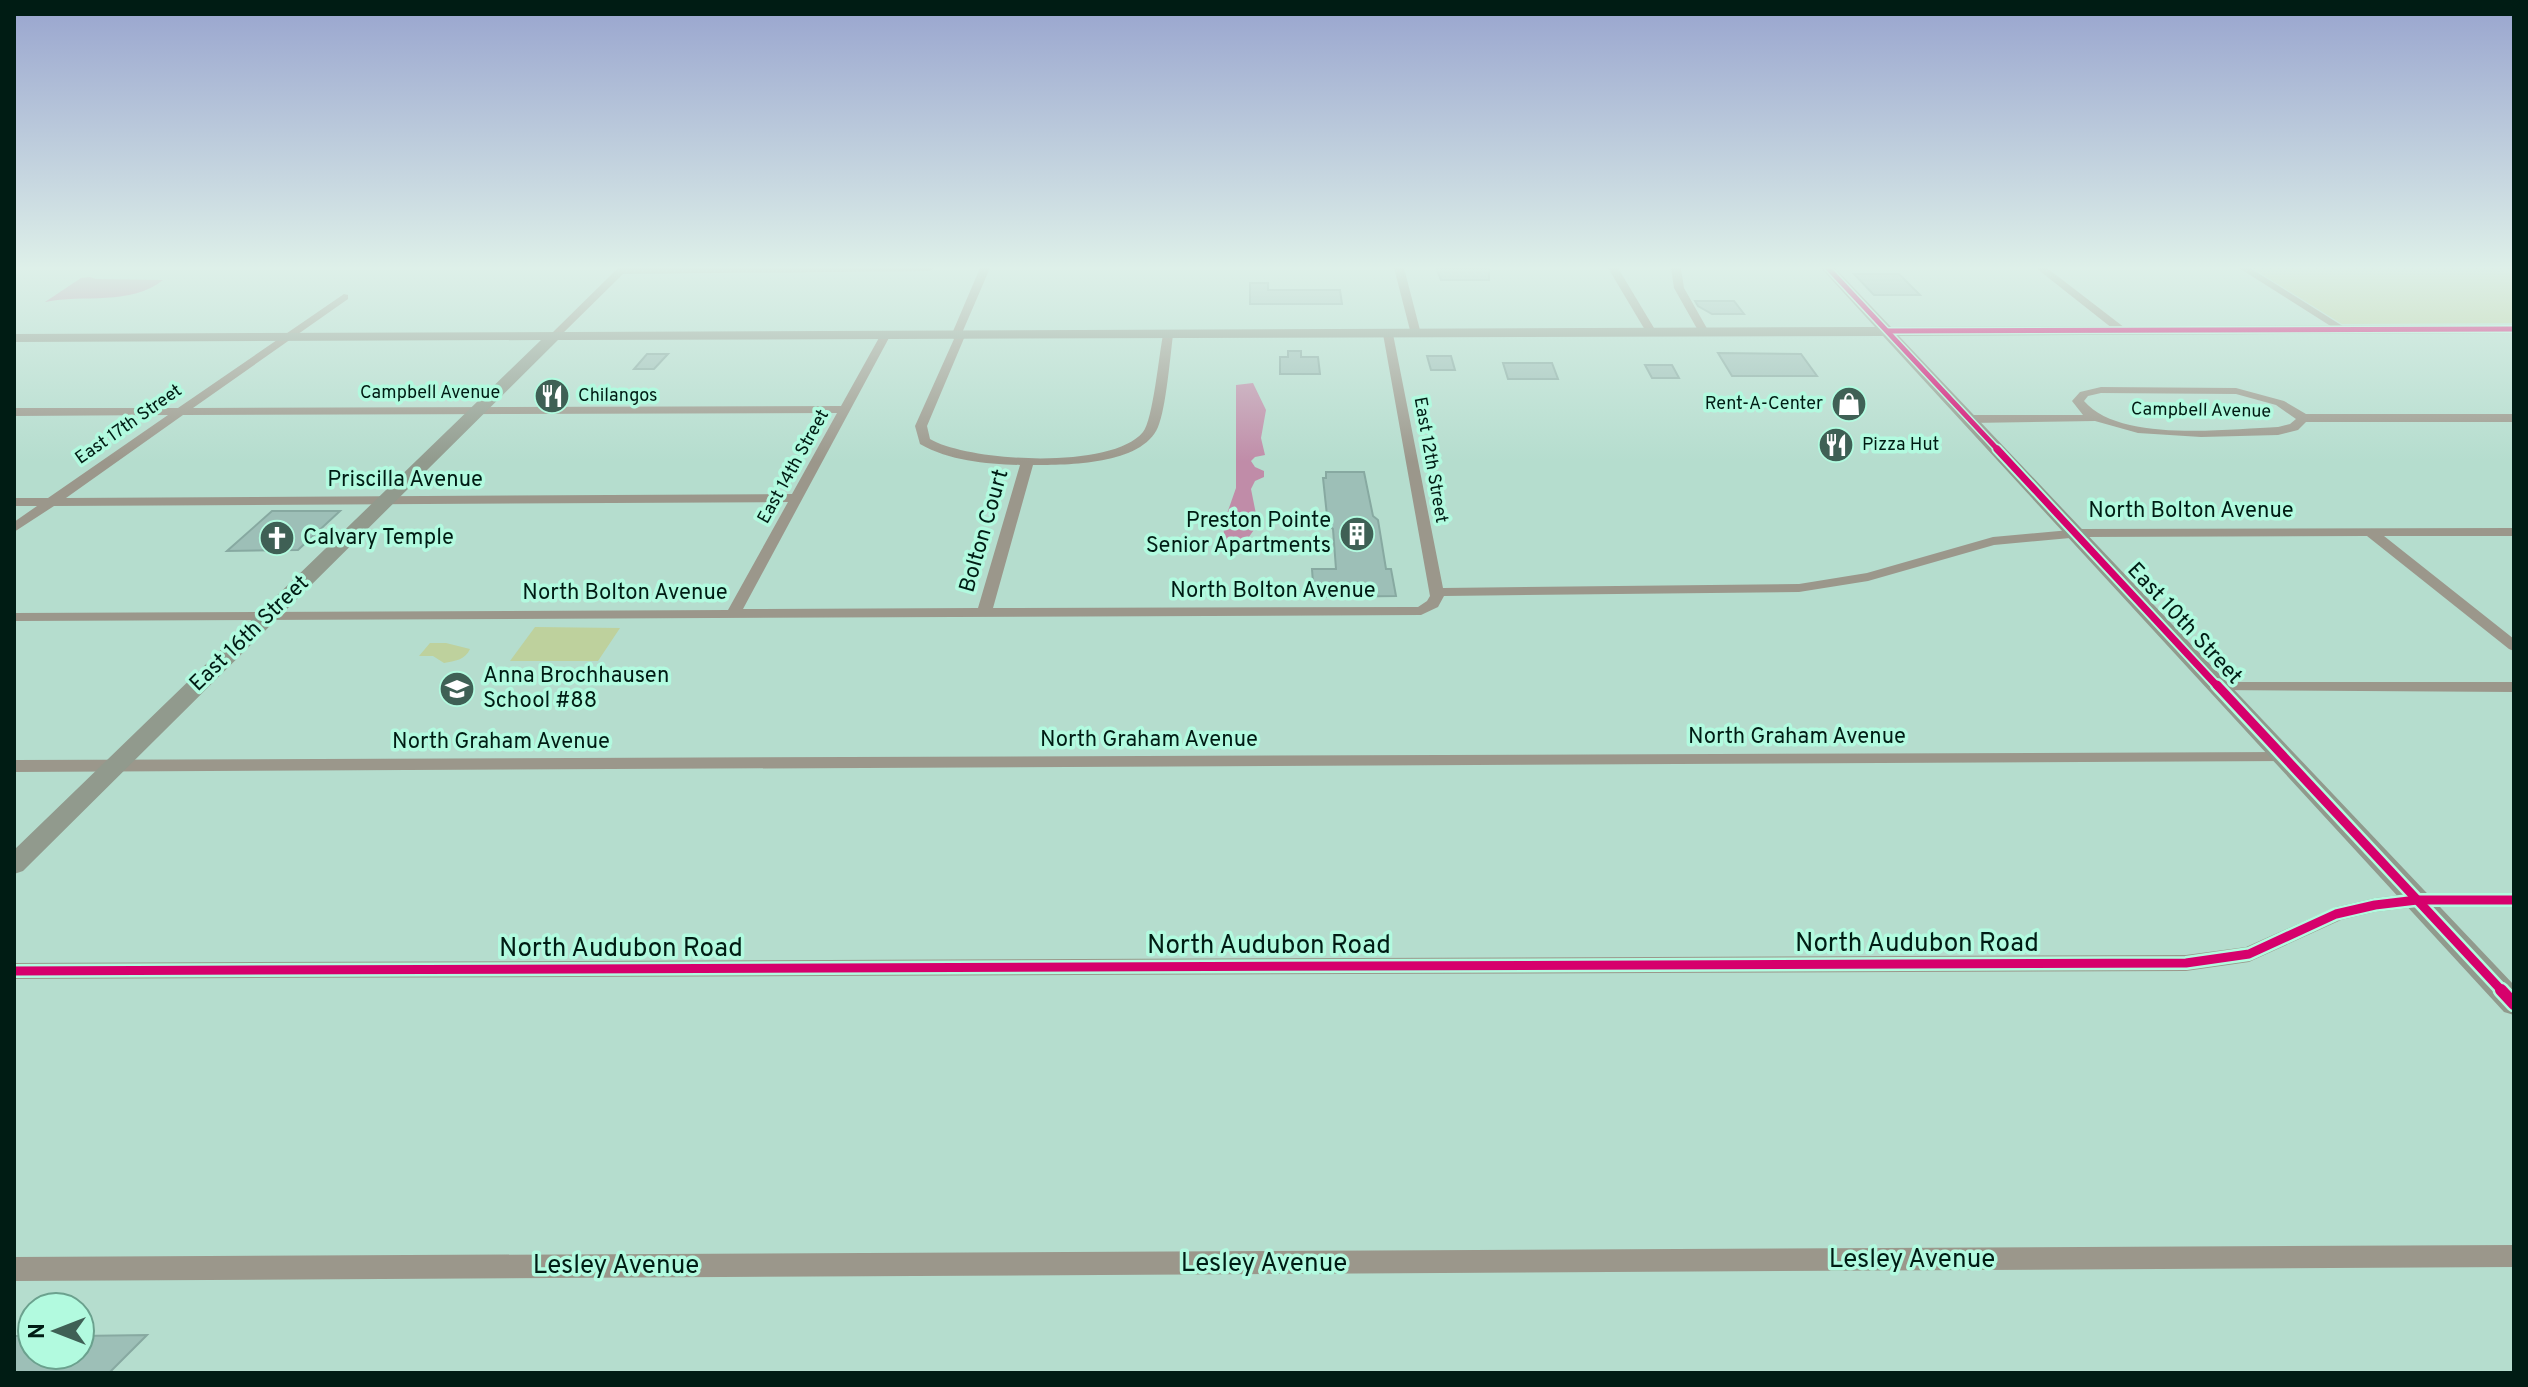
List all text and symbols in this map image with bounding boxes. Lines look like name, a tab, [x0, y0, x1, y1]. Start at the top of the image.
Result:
restaurant icon: Chilangos	[533, 377, 571, 415]
street label: East 17th Street	[71, 380, 187, 470]
street label: Campbell Avenue	[360, 382, 500, 405]
place label: Chilangos	[578, 385, 658, 408]
shop icon: Rent-A-Center	[1830, 385, 1868, 423]
place label: Rent-A-Center	[1705, 393, 1823, 416]
street label: East 12th Street	[1408, 395, 1452, 525]
street label: Campbell Avenue	[2131, 398, 2271, 424]
street label: East 14th Street	[753, 406, 835, 528]
restaurant icon: Pizza Hut	[1817, 426, 1855, 464]
place label: Pizza Hut	[1862, 434, 1939, 457]
street label: Bolton Court	[955, 466, 1015, 596]
street label: Priscilla Avenue	[327, 467, 483, 494]
street label: North Bolton Avenue	[2088, 498, 2294, 525]
place label: Preston Pointe Senior Apartments	[1146, 508, 1331, 560]
building icon: Preston Pointe Senior Apartments	[1338, 515, 1376, 553]
church icon: Calvary Temple	[258, 519, 296, 557]
place label: Calvary Temple	[303, 525, 454, 552]
street label: East 10th Street	[2121, 558, 2247, 690]
street label: East 16th Street	[185, 570, 315, 698]
street label: North Bolton Avenue	[1170, 578, 1376, 605]
street label: North Bolton Avenue	[522, 580, 728, 607]
place label: Anna Brochhausen School #88	[483, 663, 669, 715]
school or university icon: Anna Brochhausen School #88	[438, 670, 476, 708]
street label: North Graham Avenue	[1688, 724, 1906, 751]
street label: North Graham Avenue	[1040, 727, 1258, 754]
street label: North Graham Avenue	[392, 729, 610, 756]
street label: North Audubon Road	[1795, 928, 2039, 961]
street label: North Audubon Road	[1147, 930, 1391, 963]
street label: North Audubon Road	[499, 933, 743, 966]
street label: Lesley Avenue	[1829, 1244, 1995, 1277]
street label: Lesley Avenue	[1181, 1248, 1347, 1281]
street label: Lesley Avenue	[533, 1250, 699, 1283]
north arrow	[16, 1291, 96, 1371]
text: N	[25, 1323, 52, 1339]

